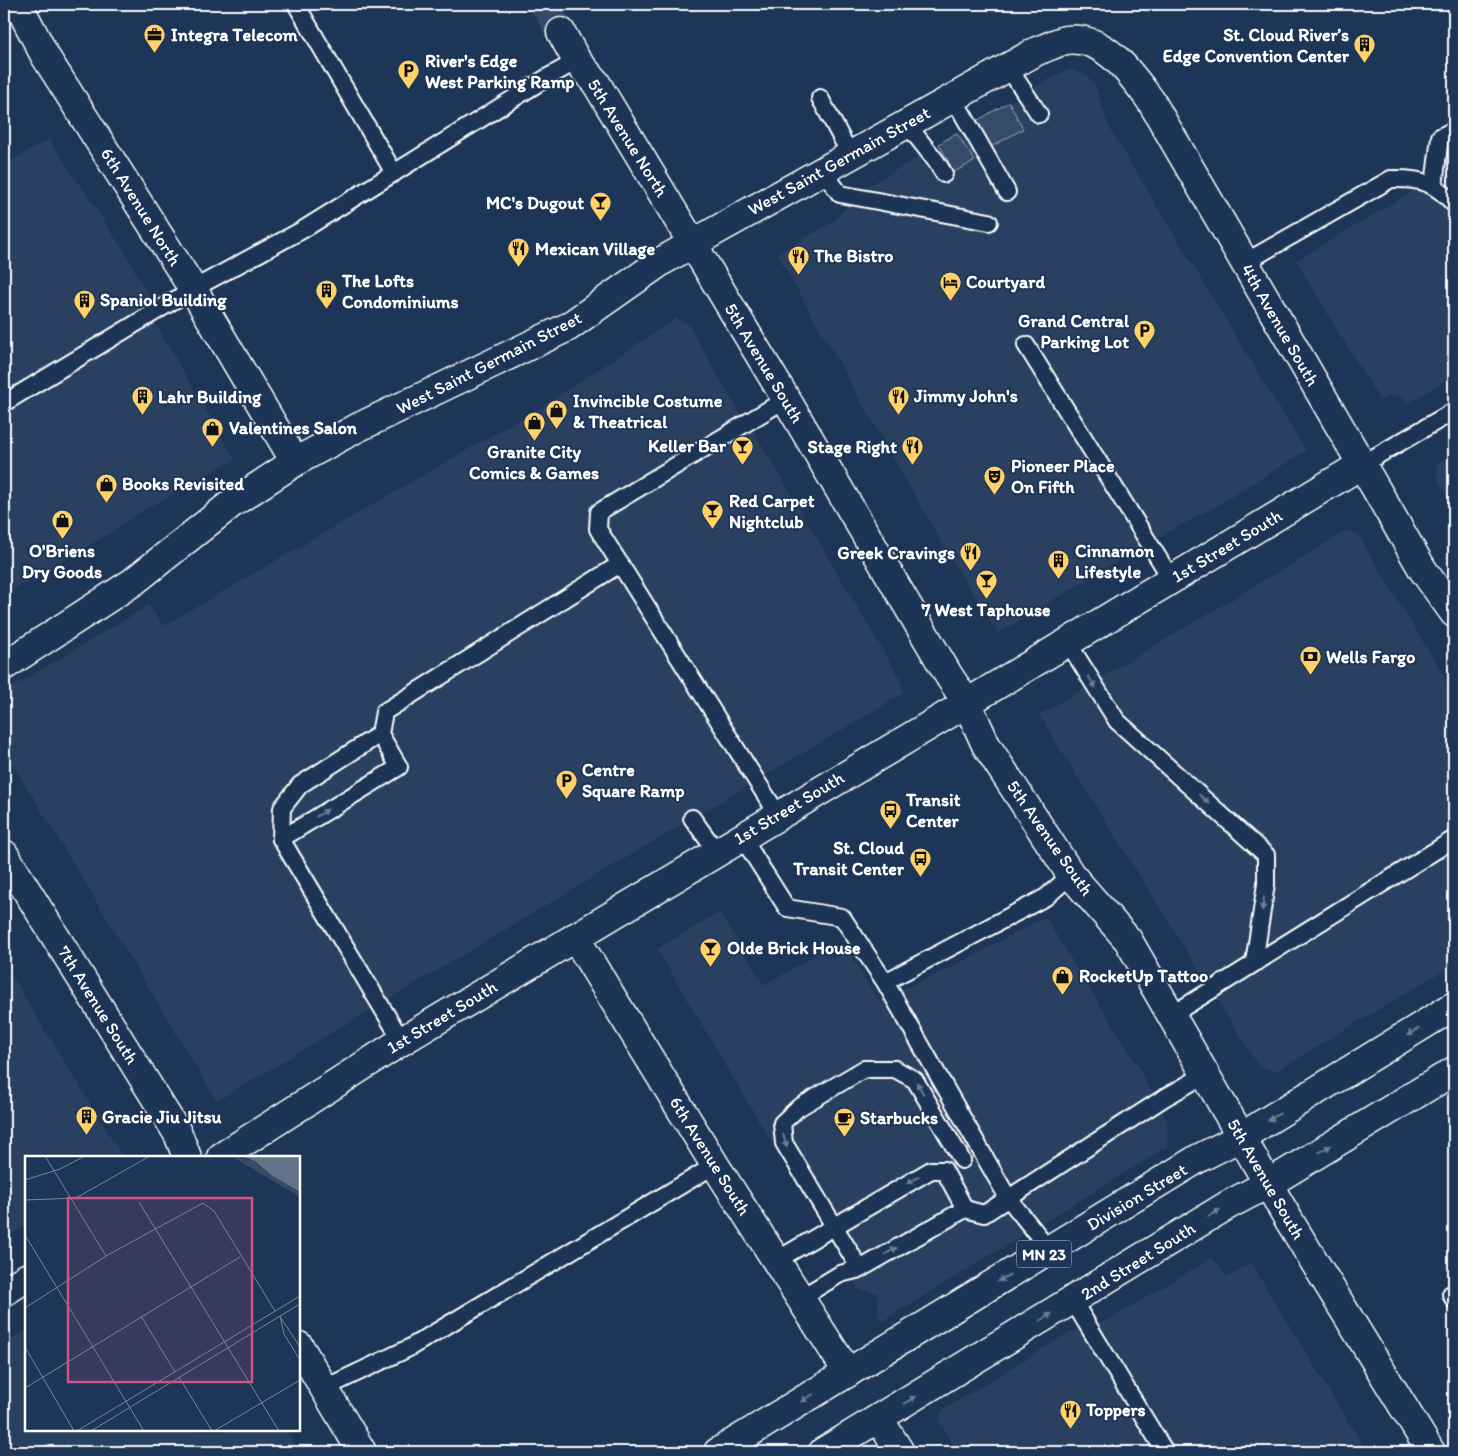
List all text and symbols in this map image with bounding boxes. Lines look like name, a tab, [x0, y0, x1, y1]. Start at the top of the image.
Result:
office icon: Integra Telecom	[143, 23, 167, 54]
place label: Integra Telecom	[171, 24, 299, 46]
place label: St. Cloud River’s Edge Convention Center	[1163, 24, 1350, 67]
building icon: St. Cloud River’s Edge Convention Center	[1353, 33, 1377, 64]
place label: River's Edge West Parking Ramp	[425, 50, 575, 93]
parking icon: River's Edge West Parking Ramp	[397, 59, 421, 90]
street label: 5th Avenue North	[583, 75, 673, 201]
street label: West Saint Germain Street	[744, 102, 934, 220]
street label: 6th Avenue North	[96, 144, 186, 270]
bar icon: MC's Dugout	[588, 191, 612, 222]
place label: MC's Dugout	[486, 192, 584, 214]
restaurant icon: Mexican Village	[507, 237, 531, 268]
place label: Mexican Village	[535, 238, 656, 260]
restaurant icon: The Bistro	[786, 244, 810, 275]
place label: The Bistro	[813, 245, 893, 267]
street label: 4th Avenue South	[1236, 260, 1324, 390]
place label: The Lofts Condominiums	[341, 270, 459, 313]
hotel icon: Courtyard	[938, 270, 962, 301]
place label: Courtyard	[966, 271, 1045, 293]
building icon: The Lofts Condominiums	[314, 279, 338, 310]
building icon: Spaniol Building	[72, 288, 96, 319]
place label: Spaniol Building	[100, 289, 227, 311]
street label: 5th Avenue South	[720, 299, 808, 427]
street label: West Saint Germain Street	[393, 307, 586, 419]
place label: Grand Central Parking Lot	[1018, 310, 1130, 353]
parking icon: Grand Central Parking Lot	[1133, 319, 1157, 350]
restaurant icon: Jimmy John's	[886, 384, 910, 415]
building icon: Lahr Building	[130, 385, 154, 416]
place label: Jimmy John's	[913, 385, 1018, 407]
place label: Lahr Building	[158, 386, 262, 408]
place label: Invincible Costume & Theatrical	[573, 390, 723, 433]
shop icon: Invincible Costume & Theatrical	[545, 399, 569, 430]
shop icon: Granite City Comics & Games	[522, 410, 546, 441]
shop icon: Valentines Salon	[201, 416, 225, 447]
place label: Valentines Salon	[229, 417, 358, 439]
bar icon: Keller Bar	[730, 434, 754, 465]
place label: Keller Bar	[648, 435, 727, 457]
restaurant icon: Stage Right	[901, 435, 925, 466]
place label: Stage Right	[808, 436, 897, 458]
place label: Granite City Comics & Games	[469, 441, 599, 484]
place label: Pioneer Place On Fifth	[1011, 455, 1115, 498]
theatre icon: Pioneer Place On Fifth	[983, 464, 1007, 495]
shop icon: Books Revisited	[94, 472, 118, 503]
place label: Books Revisited	[122, 473, 244, 495]
place label: Red Carpet Nightclub	[729, 490, 815, 533]
bar icon: Red Carpet Nightclub	[701, 499, 725, 530]
street label: 1st Street South	[1168, 504, 1286, 588]
shop icon: O'Briens Dry Goods	[50, 509, 74, 540]
place label: O'Briens Dry Goods	[22, 540, 102, 583]
place label: Cinnamon Lifestyle	[1075, 540, 1155, 583]
restaurant icon: Greek Cravings	[959, 541, 983, 572]
place label: Greek Cravings	[837, 542, 955, 564]
building icon: Cinnamon Lifestyle	[1047, 549, 1071, 580]
bar icon: 7 West Taphouse	[974, 568, 998, 599]
place label: 7 West Taphouse	[921, 599, 1051, 621]
bank icon: Wells Fargo	[1298, 645, 1322, 676]
place label: Wells Fargo	[1326, 646, 1415, 668]
one-way arrow	[1087, 676, 1097, 689]
place label: Centre Square Ramp	[582, 759, 685, 802]
street label: 1st Street South	[730, 766, 848, 850]
parking icon: Centre Square Ramp	[554, 768, 578, 799]
street label: 5th Avenue South	[1002, 776, 1098, 900]
place label: Transit Center	[905, 789, 961, 832]
one-way arrow	[1197, 793, 1209, 805]
bus stop icon: Transit Center	[878, 798, 902, 829]
one-way arrow	[316, 809, 329, 818]
place label: St. Cloud Transit Center	[792, 837, 905, 880]
bus stop icon: St. Cloud Transit Center	[908, 846, 932, 877]
one-way arrow	[1258, 896, 1266, 912]
bar icon: Olde Brick House	[699, 936, 723, 967]
place label: Olde Brick House	[727, 937, 861, 959]
street label: 7th Avenue South	[53, 942, 143, 1068]
shop icon: RocketUp Tattoo	[1051, 964, 1075, 995]
place label: RocketUp Tattoo	[1079, 965, 1208, 987]
street label: 1st Street South	[383, 975, 501, 1059]
one-way arrow	[1406, 1027, 1419, 1036]
one-way arrow	[915, 1081, 924, 1094]
street label: 6th Avenue South	[665, 1093, 755, 1219]
building icon: Gracie Jiu Jitsu	[74, 1105, 98, 1136]
place label: Gracie Jiu Jitsu	[102, 1106, 221, 1128]
cafe icon: Starbucks	[832, 1106, 856, 1137]
place label: Starbucks	[860, 1107, 938, 1129]
one-way arrow	[1268, 1112, 1281, 1121]
street label: 5th Avenue South	[1223, 1115, 1309, 1243]
one-way arrow	[782, 1134, 790, 1149]
one-way arrow	[1319, 1145, 1332, 1154]
inset map	[25, 1156, 300, 1431]
street label: Division Street	[1083, 1158, 1191, 1236]
one-way arrow	[907, 1175, 920, 1184]
one-way arrow	[1207, 1209, 1220, 1218]
street label: 2nd Street South	[1077, 1217, 1200, 1305]
road number: MN 23	[1016, 1240, 1072, 1268]
one-way arrow	[884, 1247, 899, 1255]
one-way arrow	[997, 1273, 1010, 1282]
one-way arrow	[1039, 1313, 1052, 1322]
one-way arrow	[800, 1394, 813, 1403]
one-way arrow	[903, 1395, 917, 1404]
restaurant icon: Toppers	[1058, 1398, 1082, 1429]
place label: Toppers	[1085, 1399, 1146, 1421]

